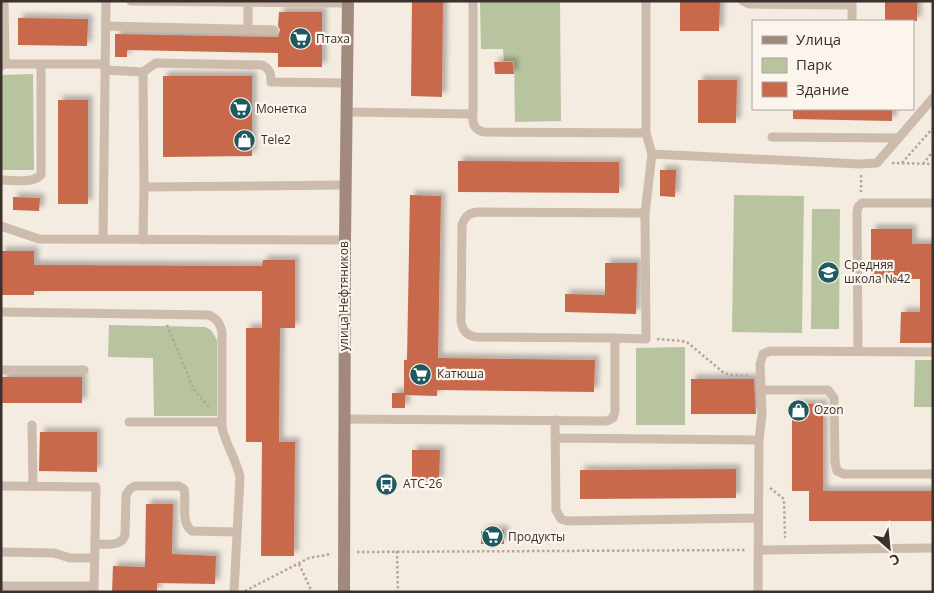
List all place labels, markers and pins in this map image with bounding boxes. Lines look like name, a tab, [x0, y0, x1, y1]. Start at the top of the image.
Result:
supermarket icon: Птаха	[288, 27, 312, 51]
place label: Птаха	[316, 30, 350, 47]
supermarket icon: Монетка	[228, 97, 252, 121]
place label: Монетка	[256, 100, 307, 117]
shop icon: Tele2	[233, 128, 257, 152]
place label: Tele2	[261, 131, 291, 148]
place label: Средняя школа №42	[844, 256, 911, 287]
school or university icon: Средняя школа №42	[816, 260, 840, 284]
supermarket icon: Катюша	[409, 362, 433, 386]
place label: Катюша	[437, 365, 484, 382]
shop icon: Ozon	[786, 398, 810, 422]
place label: Ozon	[814, 401, 844, 418]
bus stop icon: АТС-26	[375, 472, 399, 496]
place label: АТС-26	[403, 475, 442, 492]
supermarket icon: Продукты	[480, 525, 504, 549]
place label: Продукты	[508, 528, 565, 545]

